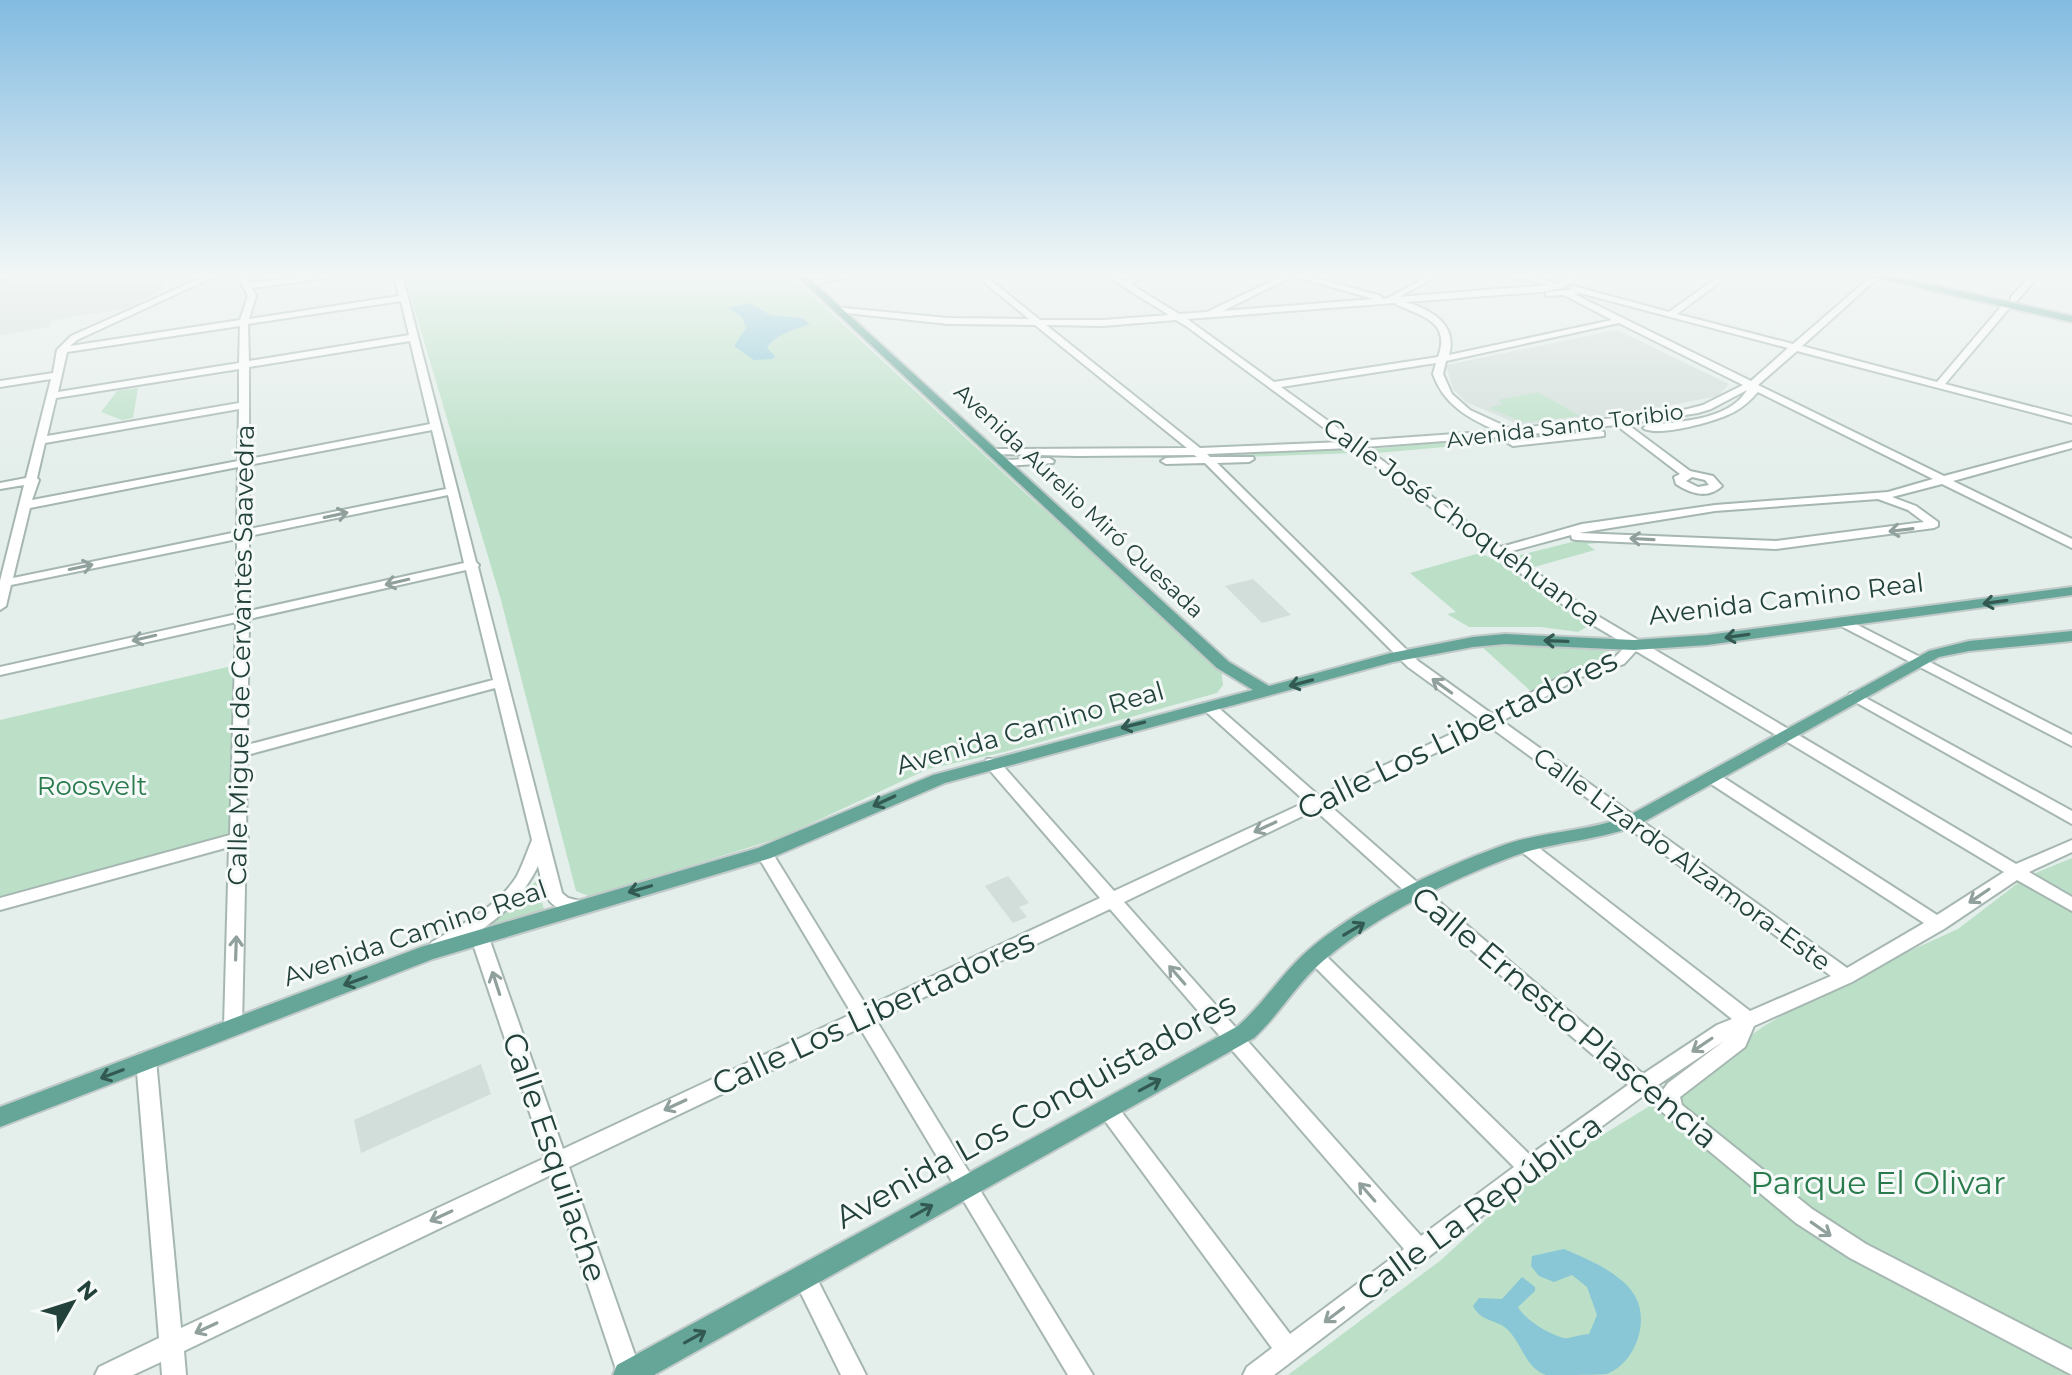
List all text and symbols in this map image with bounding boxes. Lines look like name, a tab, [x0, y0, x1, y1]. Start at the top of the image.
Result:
street label: Avenida Aurelio Miró Quesada	[949, 378, 1209, 624]
street label: Avenida Santo Toribio	[1445, 398, 1685, 454]
street label: Calle José Choquehuanca	[1317, 410, 1607, 634]
street label: Calle Miguel de Cervantes Saavedra	[221, 424, 261, 886]
one-way arrow	[323, 507, 348, 522]
one-way arrow	[1889, 523, 1914, 538]
one-way arrow	[1629, 531, 1656, 546]
one-way arrow	[68, 559, 94, 574]
street label: Avenida Camino Real	[1647, 566, 1925, 632]
one-way arrow	[385, 575, 411, 590]
one-way arrow	[1983, 595, 2008, 610]
one-way arrow	[1725, 629, 1750, 644]
one-way arrow	[131, 632, 157, 647]
one-way arrow	[1543, 633, 1570, 648]
street label: Calle Los Libertadores	[1291, 640, 1623, 828]
street label: Avenida Camino Real	[892, 674, 1168, 782]
one-way arrow	[1289, 676, 1315, 691]
one-way arrow	[1432, 677, 1453, 694]
one-way arrow	[1120, 719, 1146, 734]
street label: Calle Lizardo Alzamora-Este	[1527, 740, 1837, 978]
park label: Roosvelt	[37, 770, 147, 802]
one-way arrow	[873, 794, 897, 809]
one-way arrow	[1253, 820, 1277, 835]
street label: Avenida Camino Real	[279, 873, 551, 993]
street label: Calle Ernesto Plascencia	[1404, 877, 1726, 1157]
one-way arrow	[628, 882, 654, 897]
one-way arrow	[1969, 888, 1991, 904]
street label: Calle Los Libertadores	[706, 920, 1040, 1104]
one-way arrow	[1342, 921, 1365, 937]
one-way arrow	[228, 935, 243, 962]
one-way arrow	[1168, 965, 1186, 986]
one-way arrow	[487, 971, 502, 996]
one-way arrow	[342, 974, 367, 989]
street label: Avenida Los Conquistadores	[828, 983, 1242, 1237]
street label: Calle Esquilache	[494, 1027, 616, 1287]
one-way arrow	[1691, 1037, 1713, 1054]
one-way arrow	[100, 1068, 125, 1082]
one-way arrow	[1138, 1077, 1161, 1093]
one-way arrow	[664, 1098, 688, 1113]
street label: Calle La República	[1349, 1105, 1609, 1309]
park label: Parque El Olivar	[1750, 1163, 2006, 1202]
one-way arrow	[1358, 1182, 1376, 1202]
one-way arrow	[910, 1203, 933, 1219]
one-way arrow	[429, 1209, 453, 1224]
one-way arrow	[1810, 1221, 1832, 1237]
north arrow	[32, 1263, 112, 1343]
text: N	[71, 1275, 103, 1306]
one-way arrow	[1324, 1306, 1345, 1323]
one-way arrow	[194, 1321, 218, 1336]
one-way arrow	[683, 1329, 706, 1345]

